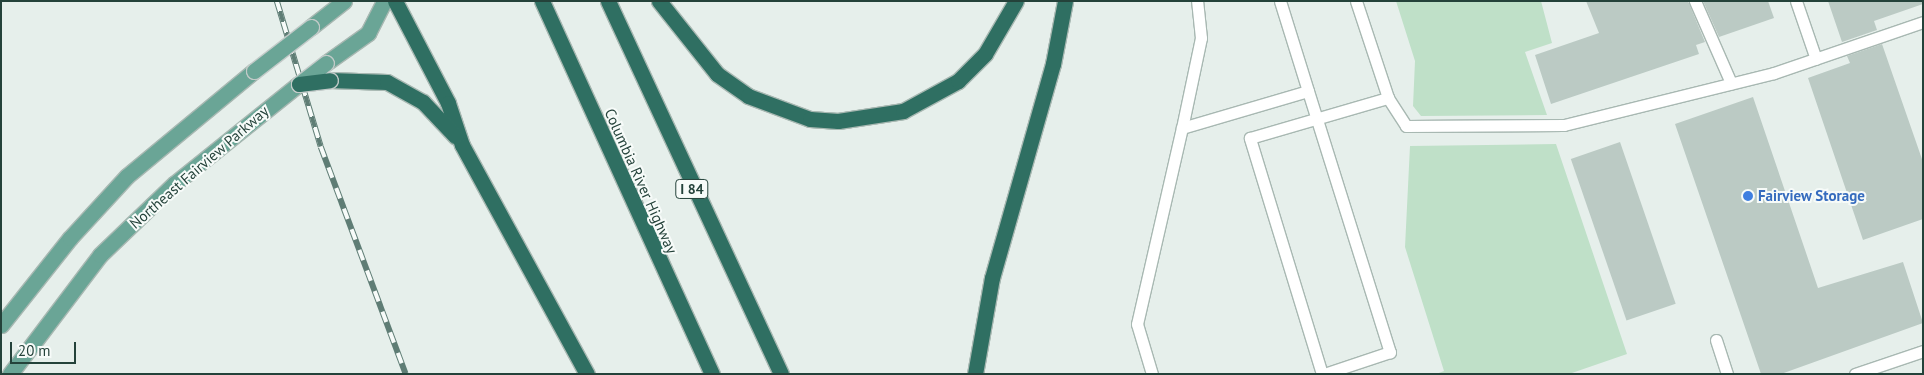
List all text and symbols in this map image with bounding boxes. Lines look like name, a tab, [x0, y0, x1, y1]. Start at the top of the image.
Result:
street label: Northeast Fairview Parkway	[126, 102, 272, 232]
street label: Columbia River Highway	[601, 106, 681, 256]
road number: I 84	[674, 178, 710, 200]
place label: Fairview Storage	[1758, 187, 1865, 205]
marker: Fairview Storage	[1742, 190, 1754, 202]
scale bar	[12, 332, 79, 364]
text: 20 m	[18, 341, 51, 360]

